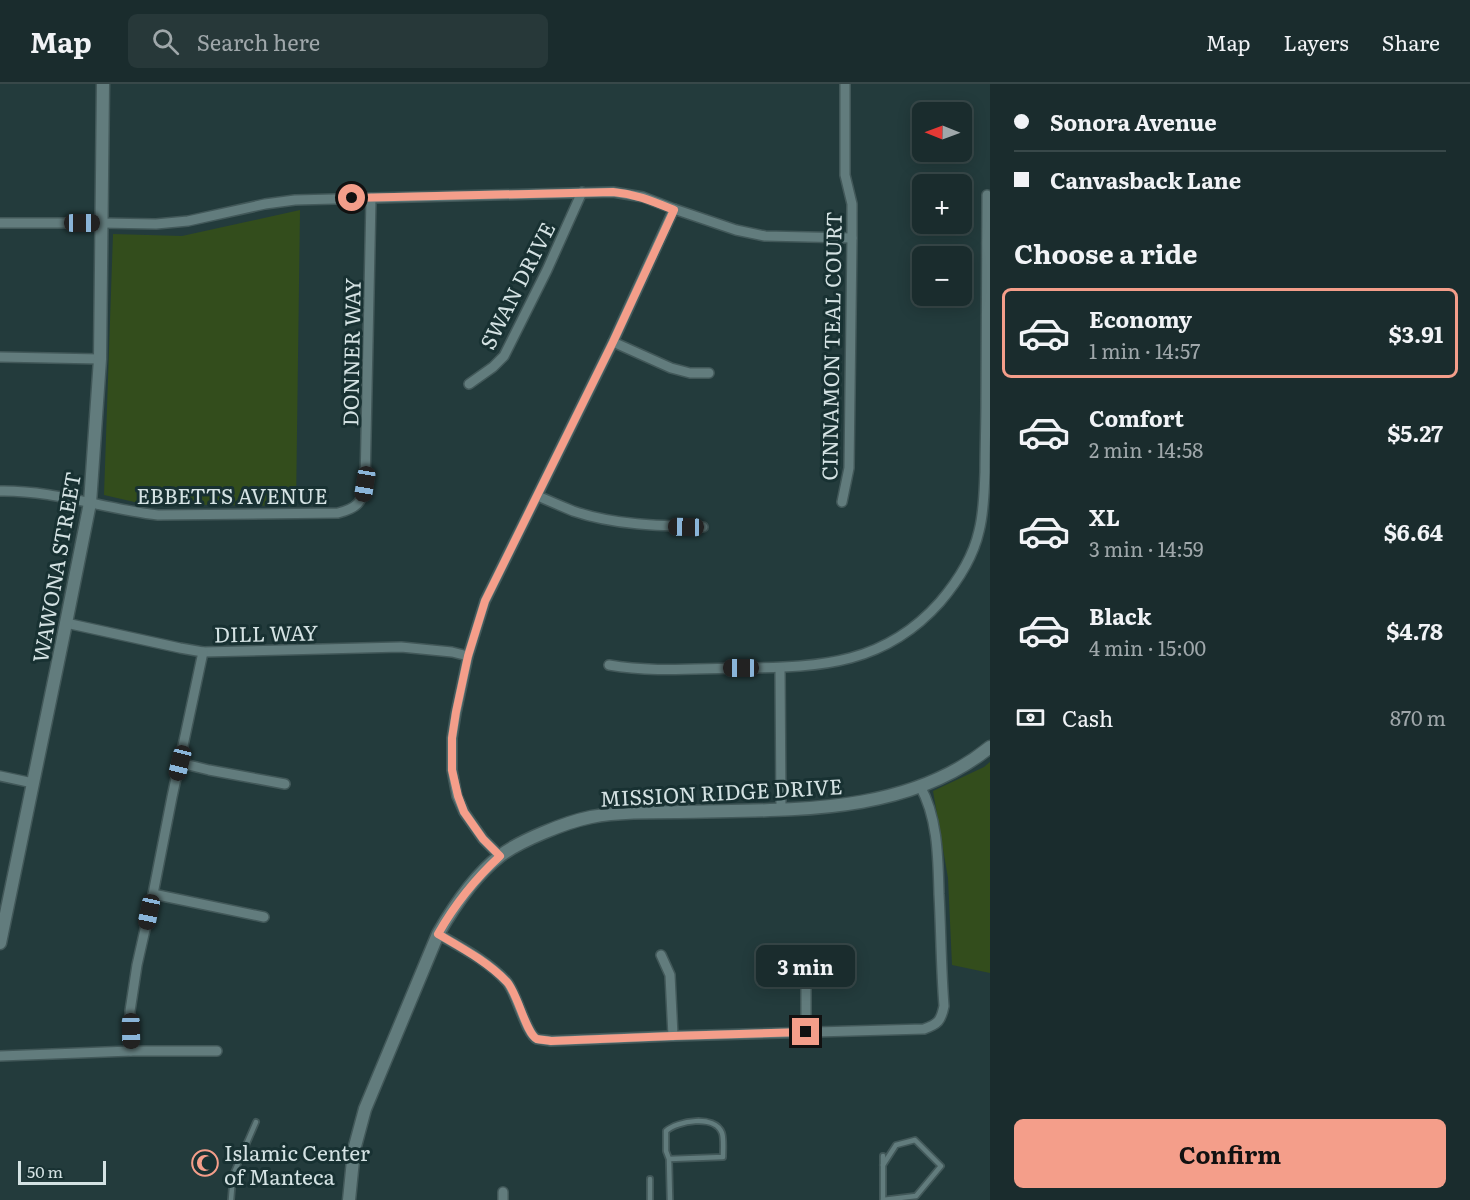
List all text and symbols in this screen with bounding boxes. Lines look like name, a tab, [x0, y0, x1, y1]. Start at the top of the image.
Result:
search box	[128, 14, 548, 68]
text: Map	[30, 20, 92, 62]
icon: search	[149, 25, 182, 58]
text: Search here	[197, 25, 320, 58]
text: Map	[1206, 26, 1251, 57]
text: Layers	[1284, 26, 1349, 57]
text: Share	[1382, 26, 1440, 57]
north arrow	[912, 102, 972, 162]
map controls	[912, 102, 972, 306]
text: Sonora Avenue	[1050, 105, 1217, 138]
text: Canvasback Lane	[1050, 163, 1241, 196]
button: +	[912, 174, 972, 234]
route start	[338, 184, 365, 211]
street label: CINNAMON TEAL COURT	[812, 211, 848, 481]
car	[64, 214, 100, 232]
street label: SWAN DRIVE	[471, 216, 561, 354]
text: Choose a ride	[1014, 232, 1197, 272]
button: −	[912, 246, 972, 306]
street label: DONNER WAY	[333, 277, 367, 427]
text: Economy	[1089, 302, 1192, 335]
icon: car	[1017, 306, 1071, 360]
text: $3.91	[1389, 317, 1443, 350]
text: 1 min · 14:57	[1089, 335, 1200, 365]
text: Comfort	[1089, 401, 1184, 434]
icon: car	[1017, 405, 1071, 459]
text: $5.27	[1387, 416, 1443, 449]
text: 2 min · 14:58	[1089, 434, 1203, 464]
car	[353, 465, 377, 503]
street label: WAWONA STREET	[23, 469, 87, 665]
street label: EBBETTS AVENUE	[136, 479, 328, 510]
text: XL	[1089, 500, 1120, 533]
icon: car	[1017, 504, 1071, 558]
text: $6.64	[1384, 515, 1443, 548]
car	[668, 518, 704, 536]
text: 3 min · 14:59	[1089, 533, 1203, 563]
text: Black	[1089, 599, 1151, 632]
icon: car	[1017, 603, 1071, 657]
text: $4.78	[1386, 614, 1443, 647]
street label: DILL WAY	[214, 616, 318, 648]
text: 4 min · 15:00	[1089, 632, 1206, 662]
car	[723, 659, 759, 677]
icon: cash	[1014, 701, 1047, 734]
text: Cash	[1062, 701, 1113, 734]
text: 870 m	[1390, 702, 1446, 732]
car	[167, 743, 193, 783]
street label: MISSION RIDGE DRIVE	[599, 769, 843, 813]
car	[136, 893, 162, 931]
callout: 3 min	[756, 945, 856, 987]
text: 3 min	[777, 951, 834, 981]
car	[122, 1013, 140, 1049]
route end	[792, 1018, 819, 1045]
button: Confirm	[1014, 1119, 1446, 1188]
place label: Islamic Center of Manteca	[224, 1136, 370, 1191]
mosque icon: Islamic Center of Manteca	[190, 1148, 220, 1178]
scale bar	[18, 1158, 106, 1186]
text: 50 m	[27, 1159, 63, 1183]

